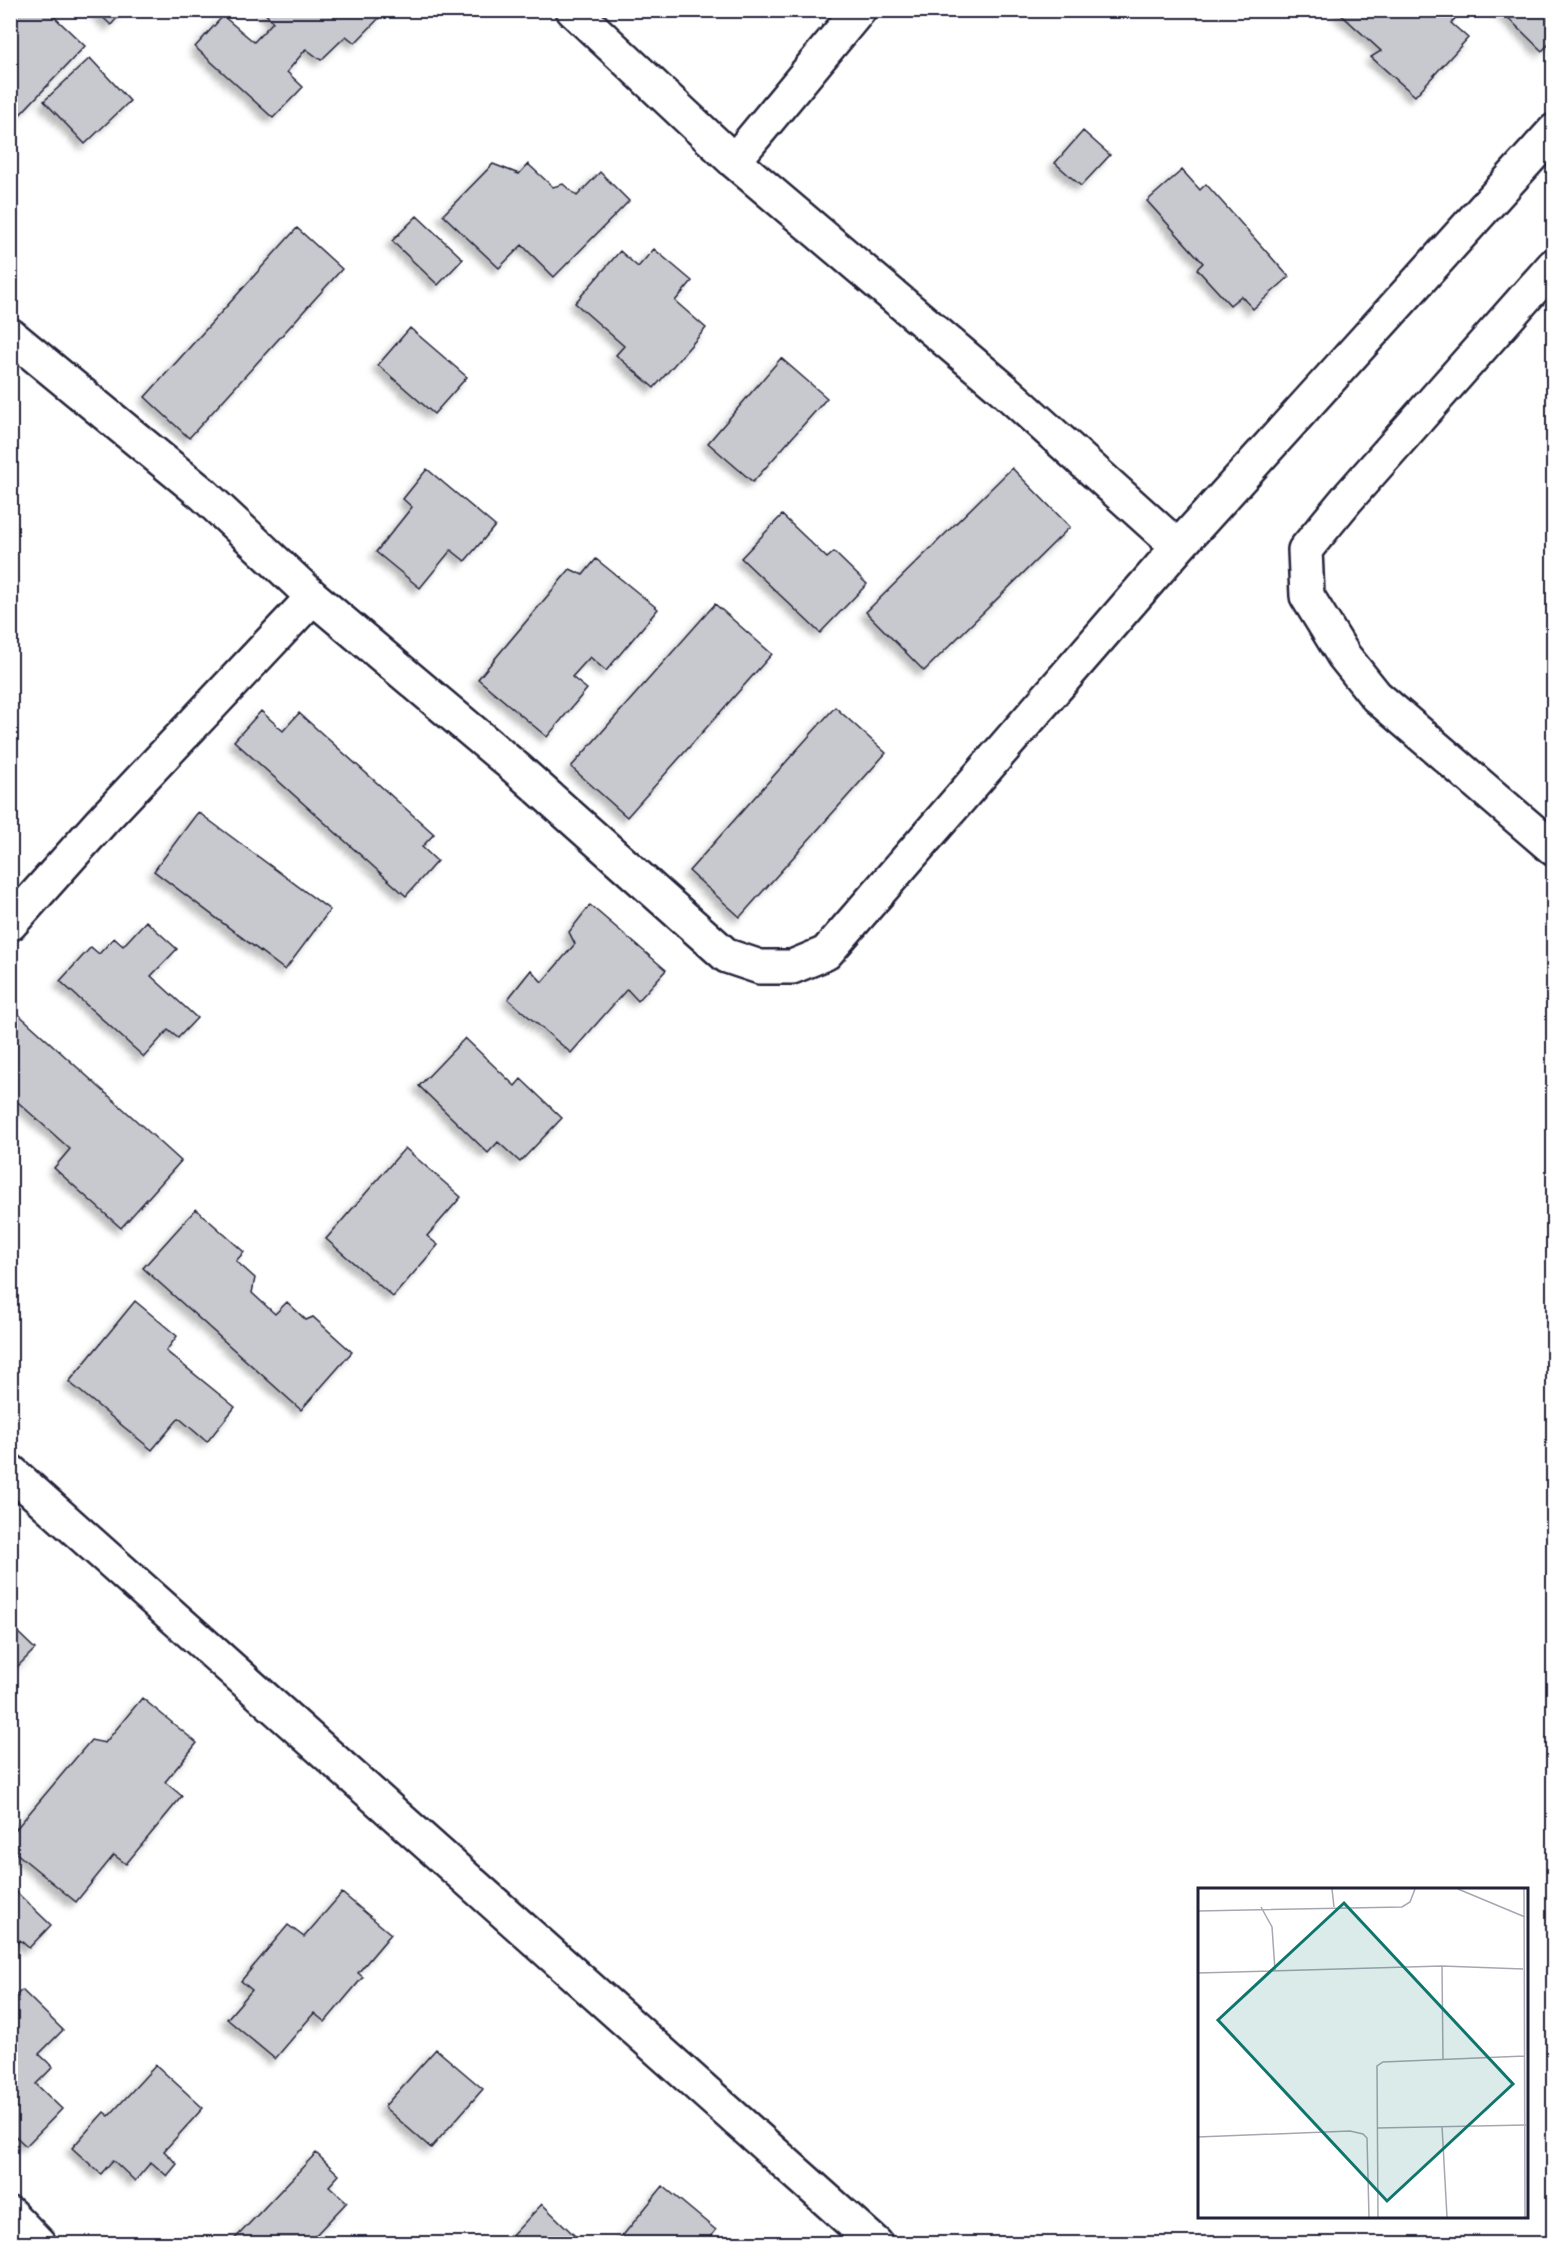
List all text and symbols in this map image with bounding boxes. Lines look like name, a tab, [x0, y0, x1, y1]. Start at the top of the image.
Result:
inset map	[1198, 1888, 1528, 2218]

